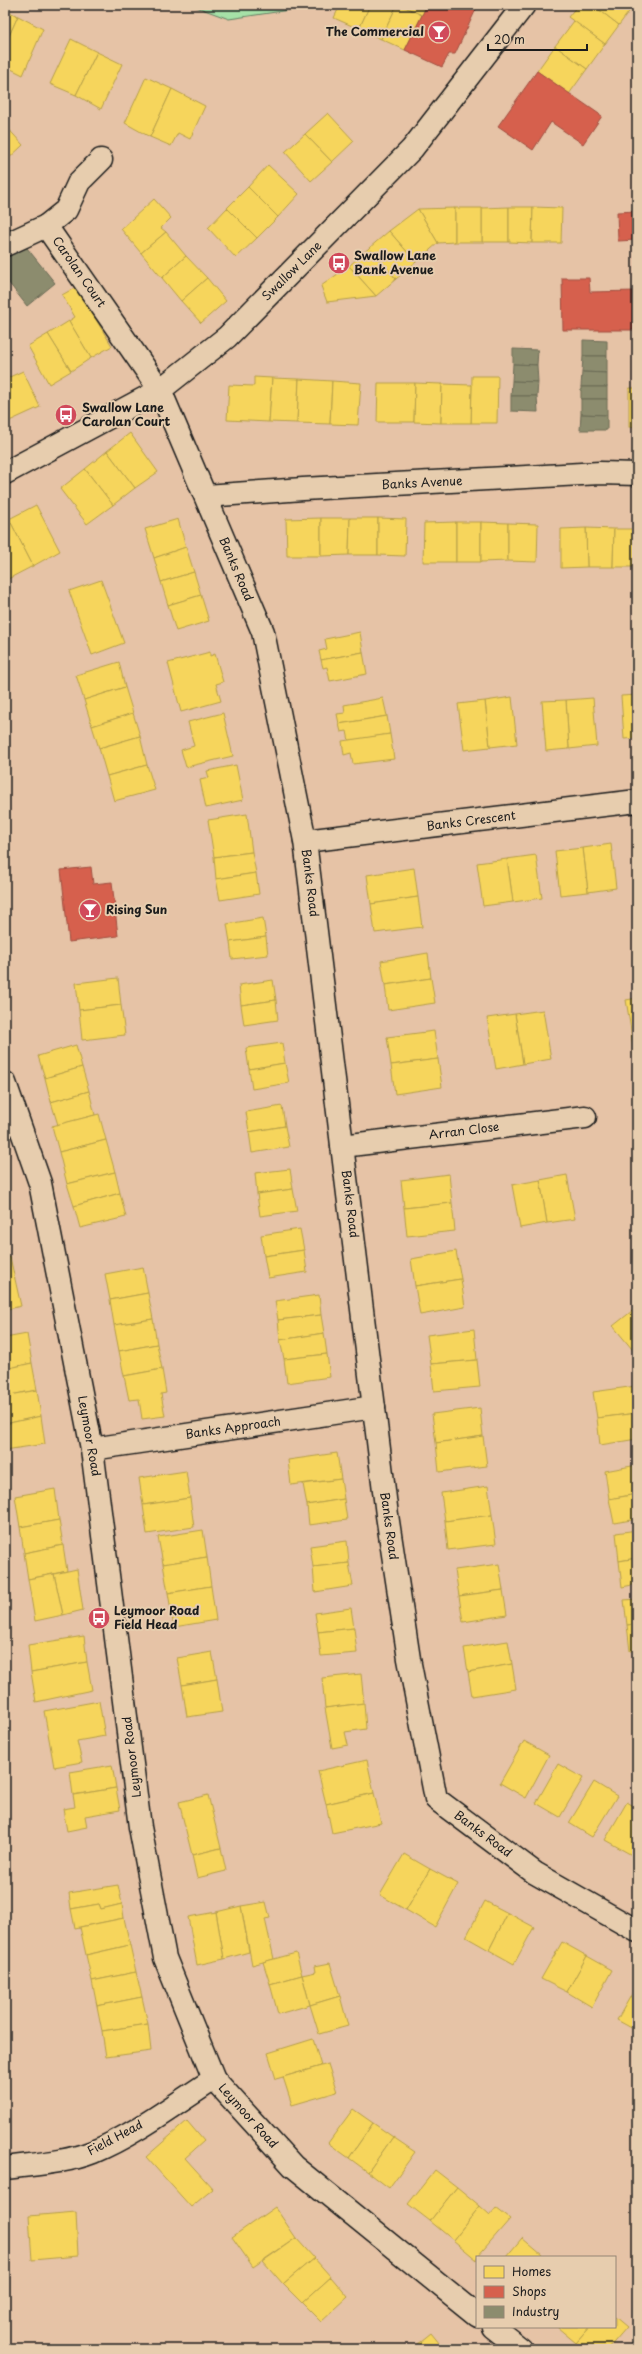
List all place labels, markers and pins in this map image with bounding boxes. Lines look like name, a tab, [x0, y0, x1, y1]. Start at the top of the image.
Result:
bar icon: The Commercial	[426, 19, 452, 45]
place label: The Commercial	[326, 22, 424, 40]
place label: Swallow Lane Bank Avenue	[354, 246, 436, 278]
bus stop icon: Swallow Lane Bank Avenue	[326, 250, 352, 276]
place label: Swallow Lane Carolan Court	[82, 398, 170, 430]
bus stop icon: Swallow Lane Carolan Court	[53, 402, 79, 428]
bar icon: Rising Sun	[77, 897, 103, 923]
place label: Rising Sun	[106, 900, 167, 918]
place label: Leymoor Road Field Head	[114, 1601, 199, 1633]
bus stop icon: Leymoor Road Field Head	[86, 1605, 112, 1631]

